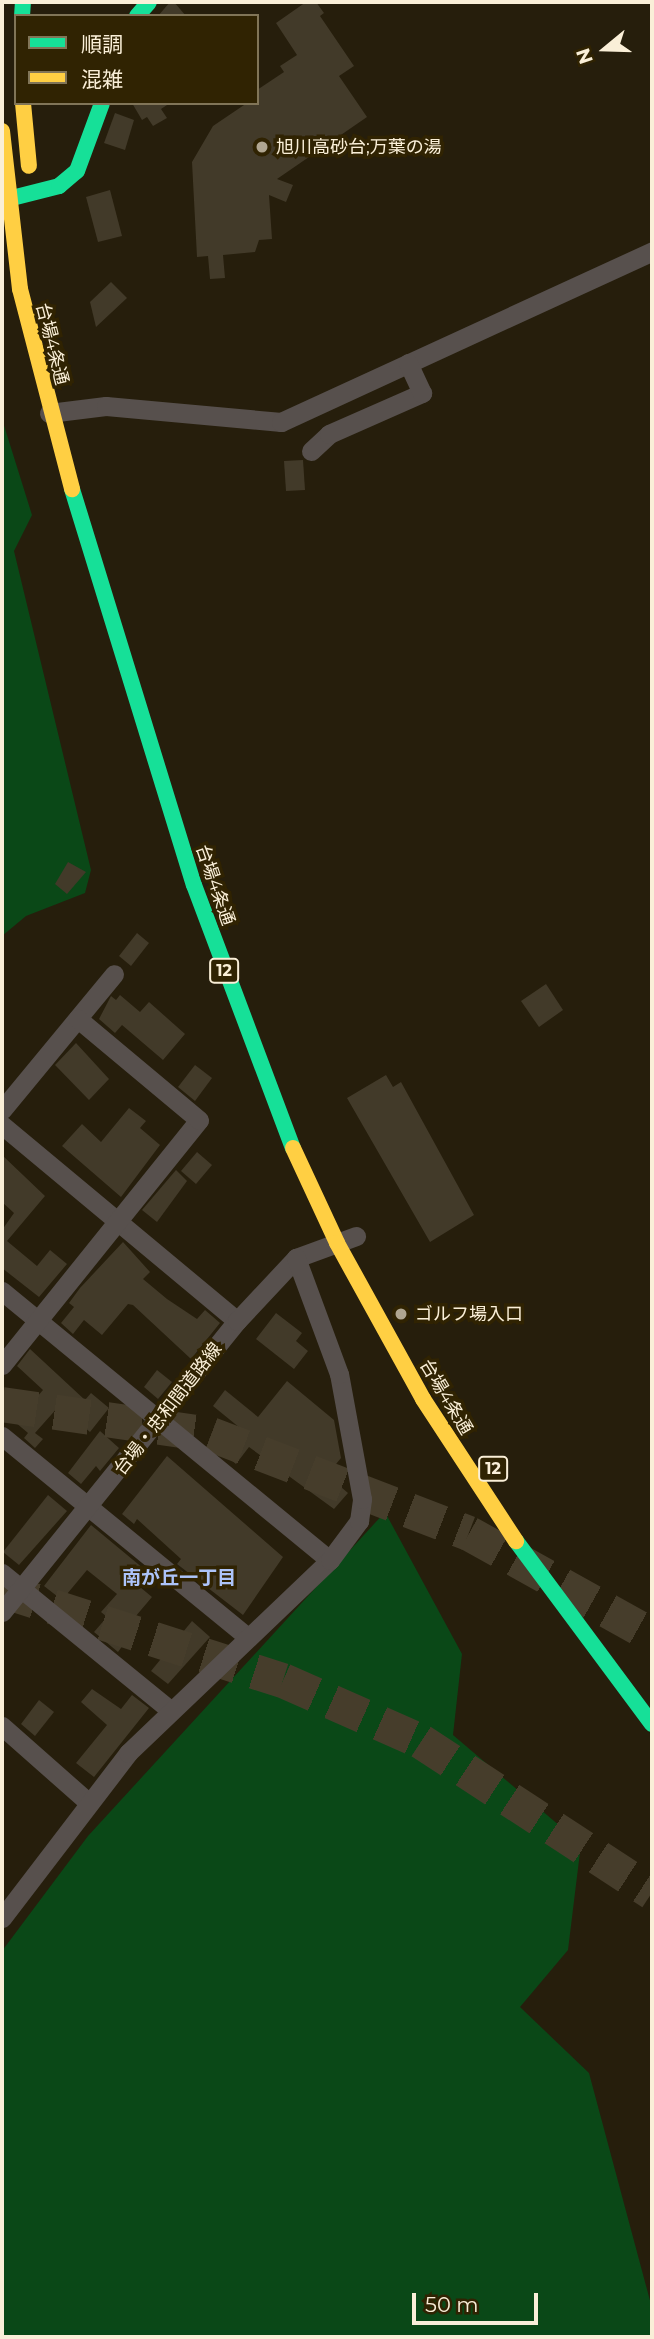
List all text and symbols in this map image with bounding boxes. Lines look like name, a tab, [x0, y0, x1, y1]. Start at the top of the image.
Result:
legend	[14, 14, 259, 105]
north arrow	[570, 14, 640, 84]
text: 順調	[81, 32, 123, 57]
text: N	[571, 45, 598, 67]
text: 混雑	[81, 67, 123, 92]
place label: 旭川高砂台;万葉の湯	[276, 136, 442, 158]
marker: 旭川高砂台;万葉の湯	[254, 139, 270, 155]
street label: 台場4条通	[31, 301, 73, 387]
street label: 台場4条通	[191, 842, 239, 928]
road number: 12	[208, 959, 240, 984]
place label: ゴルフ場入口	[415, 1303, 523, 1325]
marker: ゴルフ場入口	[393, 1306, 409, 1322]
street label: 台場・忠和間道路線	[110, 1339, 226, 1479]
street label: 台場4条通	[415, 1355, 477, 1439]
road number: 12	[477, 1456, 509, 1482]
district label: 南が丘一丁目	[122, 1567, 236, 1589]
scale bar	[416, 2280, 542, 2324]
text: 50 m	[425, 2292, 479, 2317]

